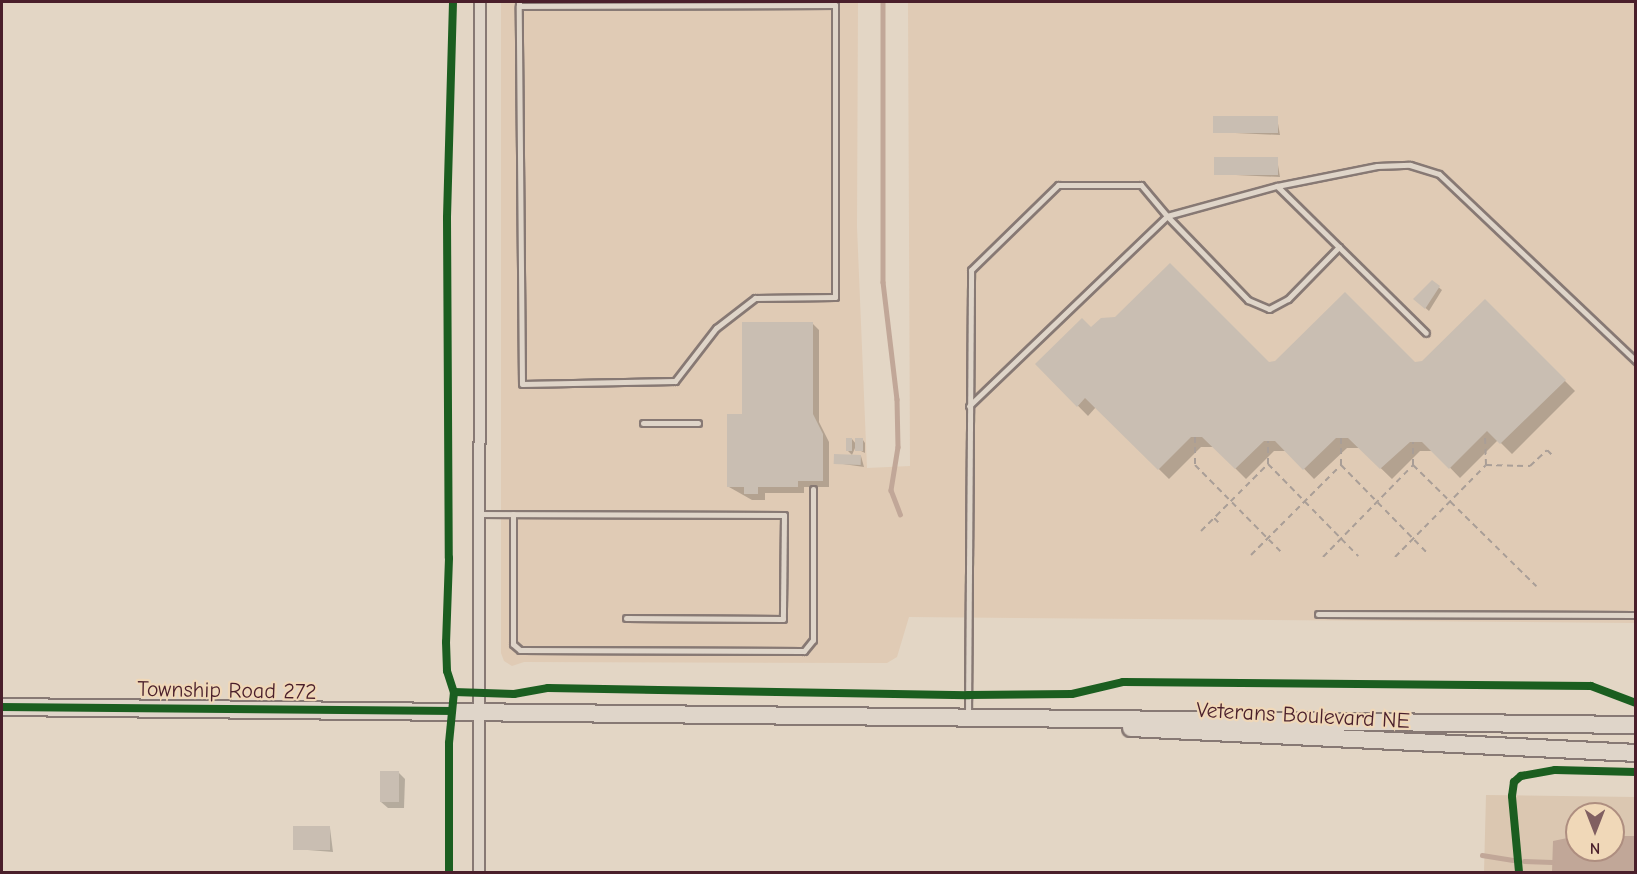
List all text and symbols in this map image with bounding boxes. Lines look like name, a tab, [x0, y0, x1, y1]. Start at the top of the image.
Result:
street label: Township Road 272	[137, 676, 317, 706]
street label: Veterans Boulevard NE	[1196, 697, 1410, 735]
north arrow	[1565, 802, 1625, 862]
text: N	[1590, 839, 1600, 857]

